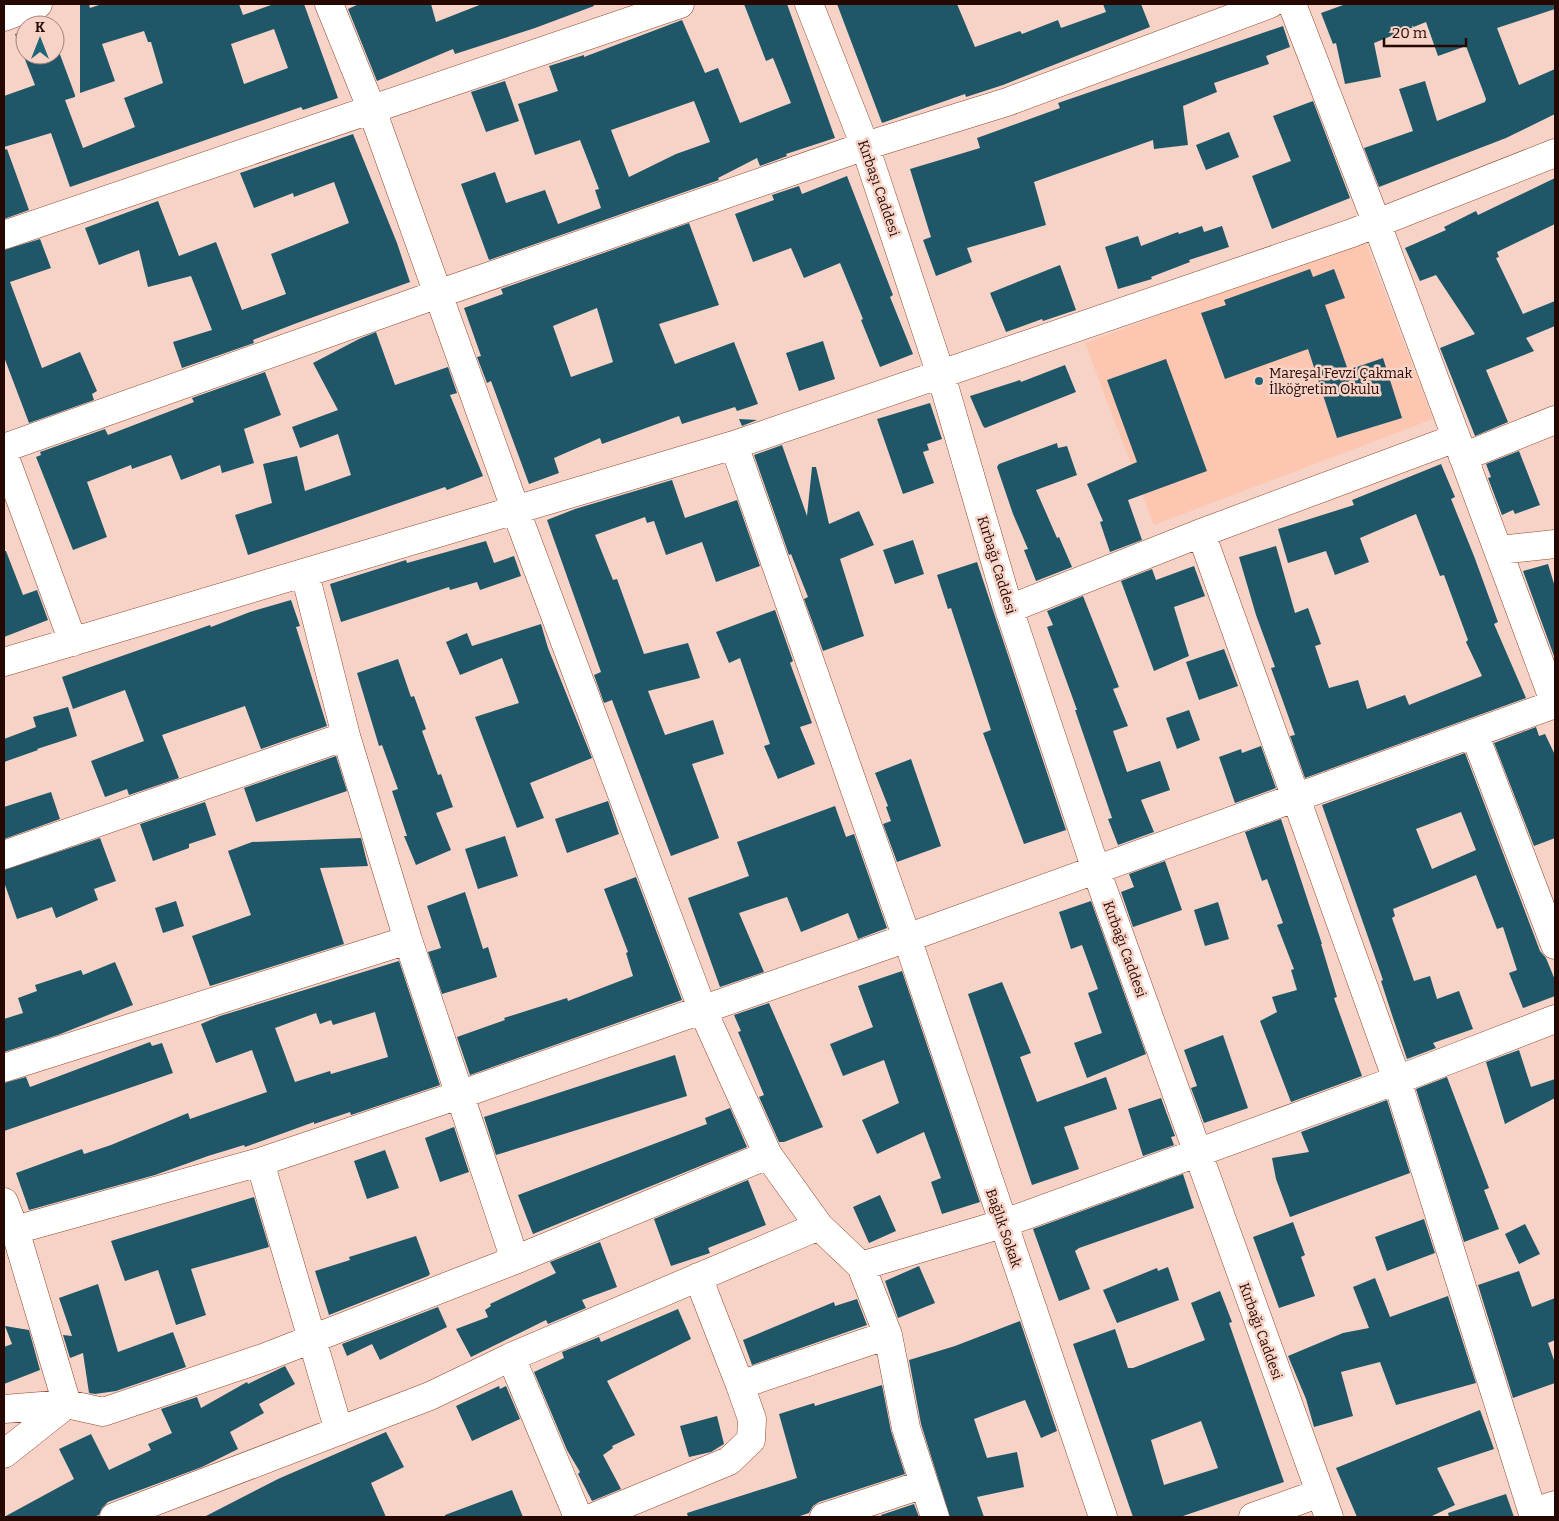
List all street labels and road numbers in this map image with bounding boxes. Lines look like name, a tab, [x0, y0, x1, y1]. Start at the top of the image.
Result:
street label: Kırbaşı Caddesi	[854, 138, 903, 239]
street label: Kırbağı Caddesi	[974, 514, 1020, 616]
street label: Kırbağı Caddesi	[1099, 898, 1150, 1000]
street label: Bağlık Sokak	[982, 1186, 1025, 1270]
street label: Kırbağı Caddesi	[1235, 1280, 1286, 1382]

